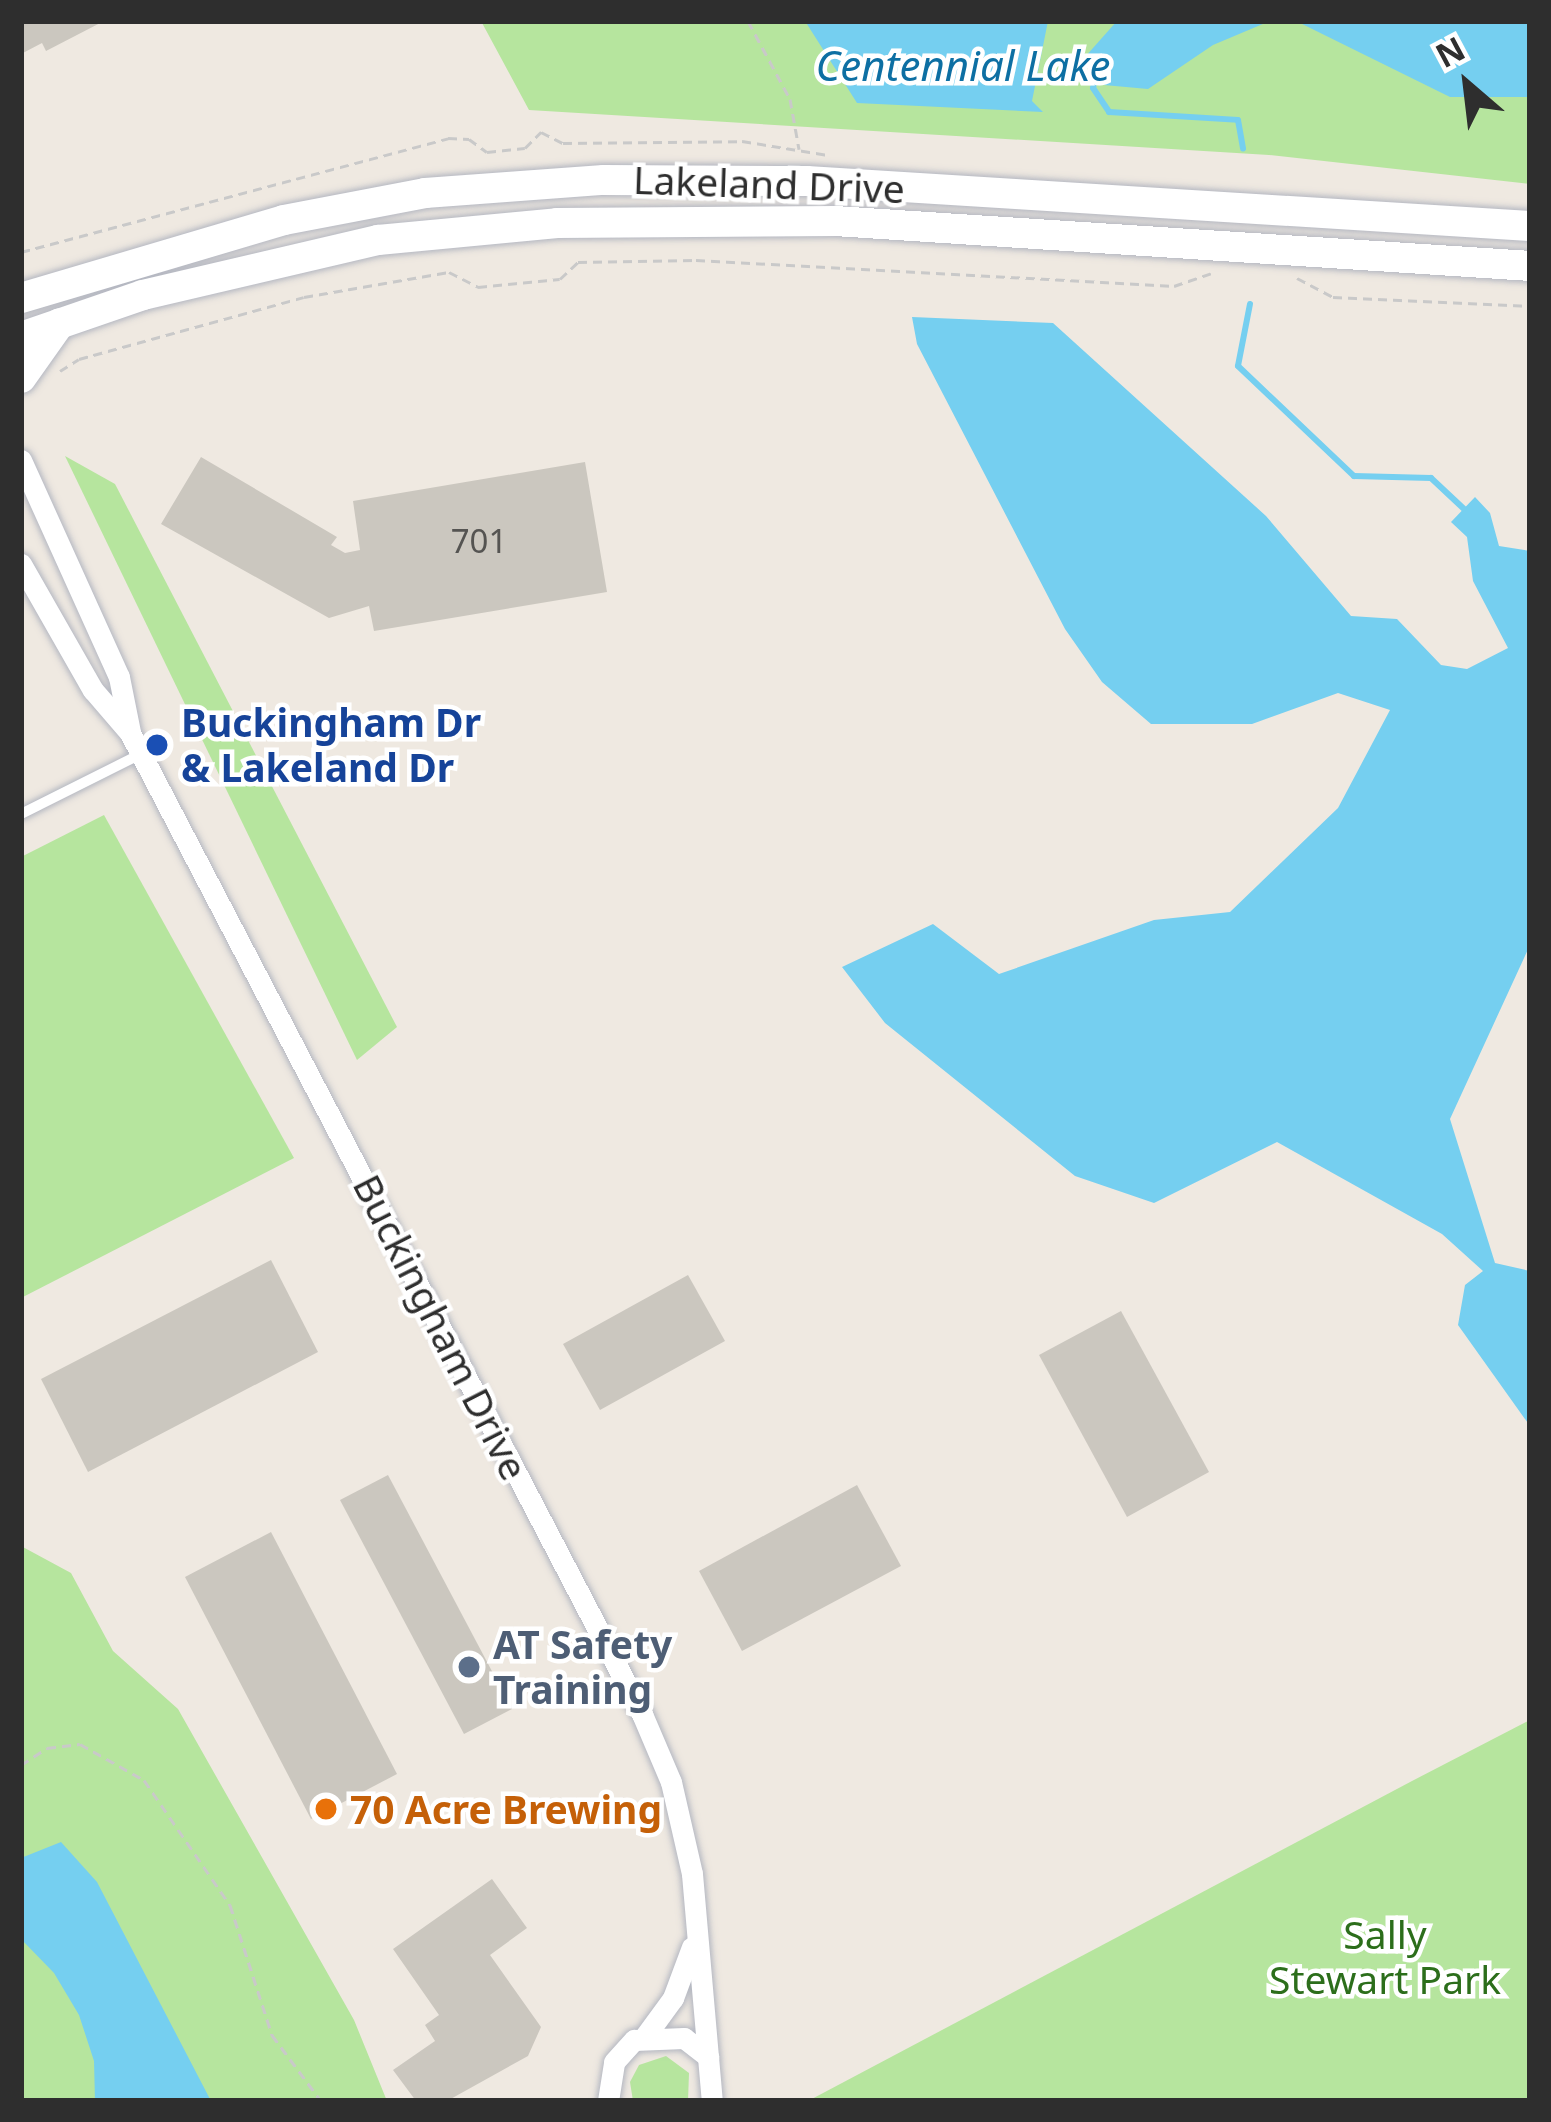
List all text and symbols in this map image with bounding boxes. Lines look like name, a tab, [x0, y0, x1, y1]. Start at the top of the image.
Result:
north arrow	[1407, 24, 1527, 144]
text: N	[1427, 26, 1472, 78]
water label: Centennial Lake	[816, 40, 1110, 90]
street label: Lakeland Drive	[632, 156, 906, 212]
house number: 701	[451, 521, 507, 561]
place label: Buckingham Dr & Lakeland Dr	[181, 700, 481, 791]
marker: Buckingham Dr & Lakeland Dr	[144, 732, 170, 758]
street label: Buckingham Drive	[344, 1167, 538, 1487]
place label: AT Safety Training	[493, 1622, 672, 1713]
marker: AT Safety Training	[456, 1654, 482, 1680]
place label: 70 Acre Brewing	[350, 1786, 662, 1832]
marker: 70 Acre Brewing	[313, 1796, 339, 1822]
park label: Sally Stewart Park	[1269, 1912, 1501, 2003]

